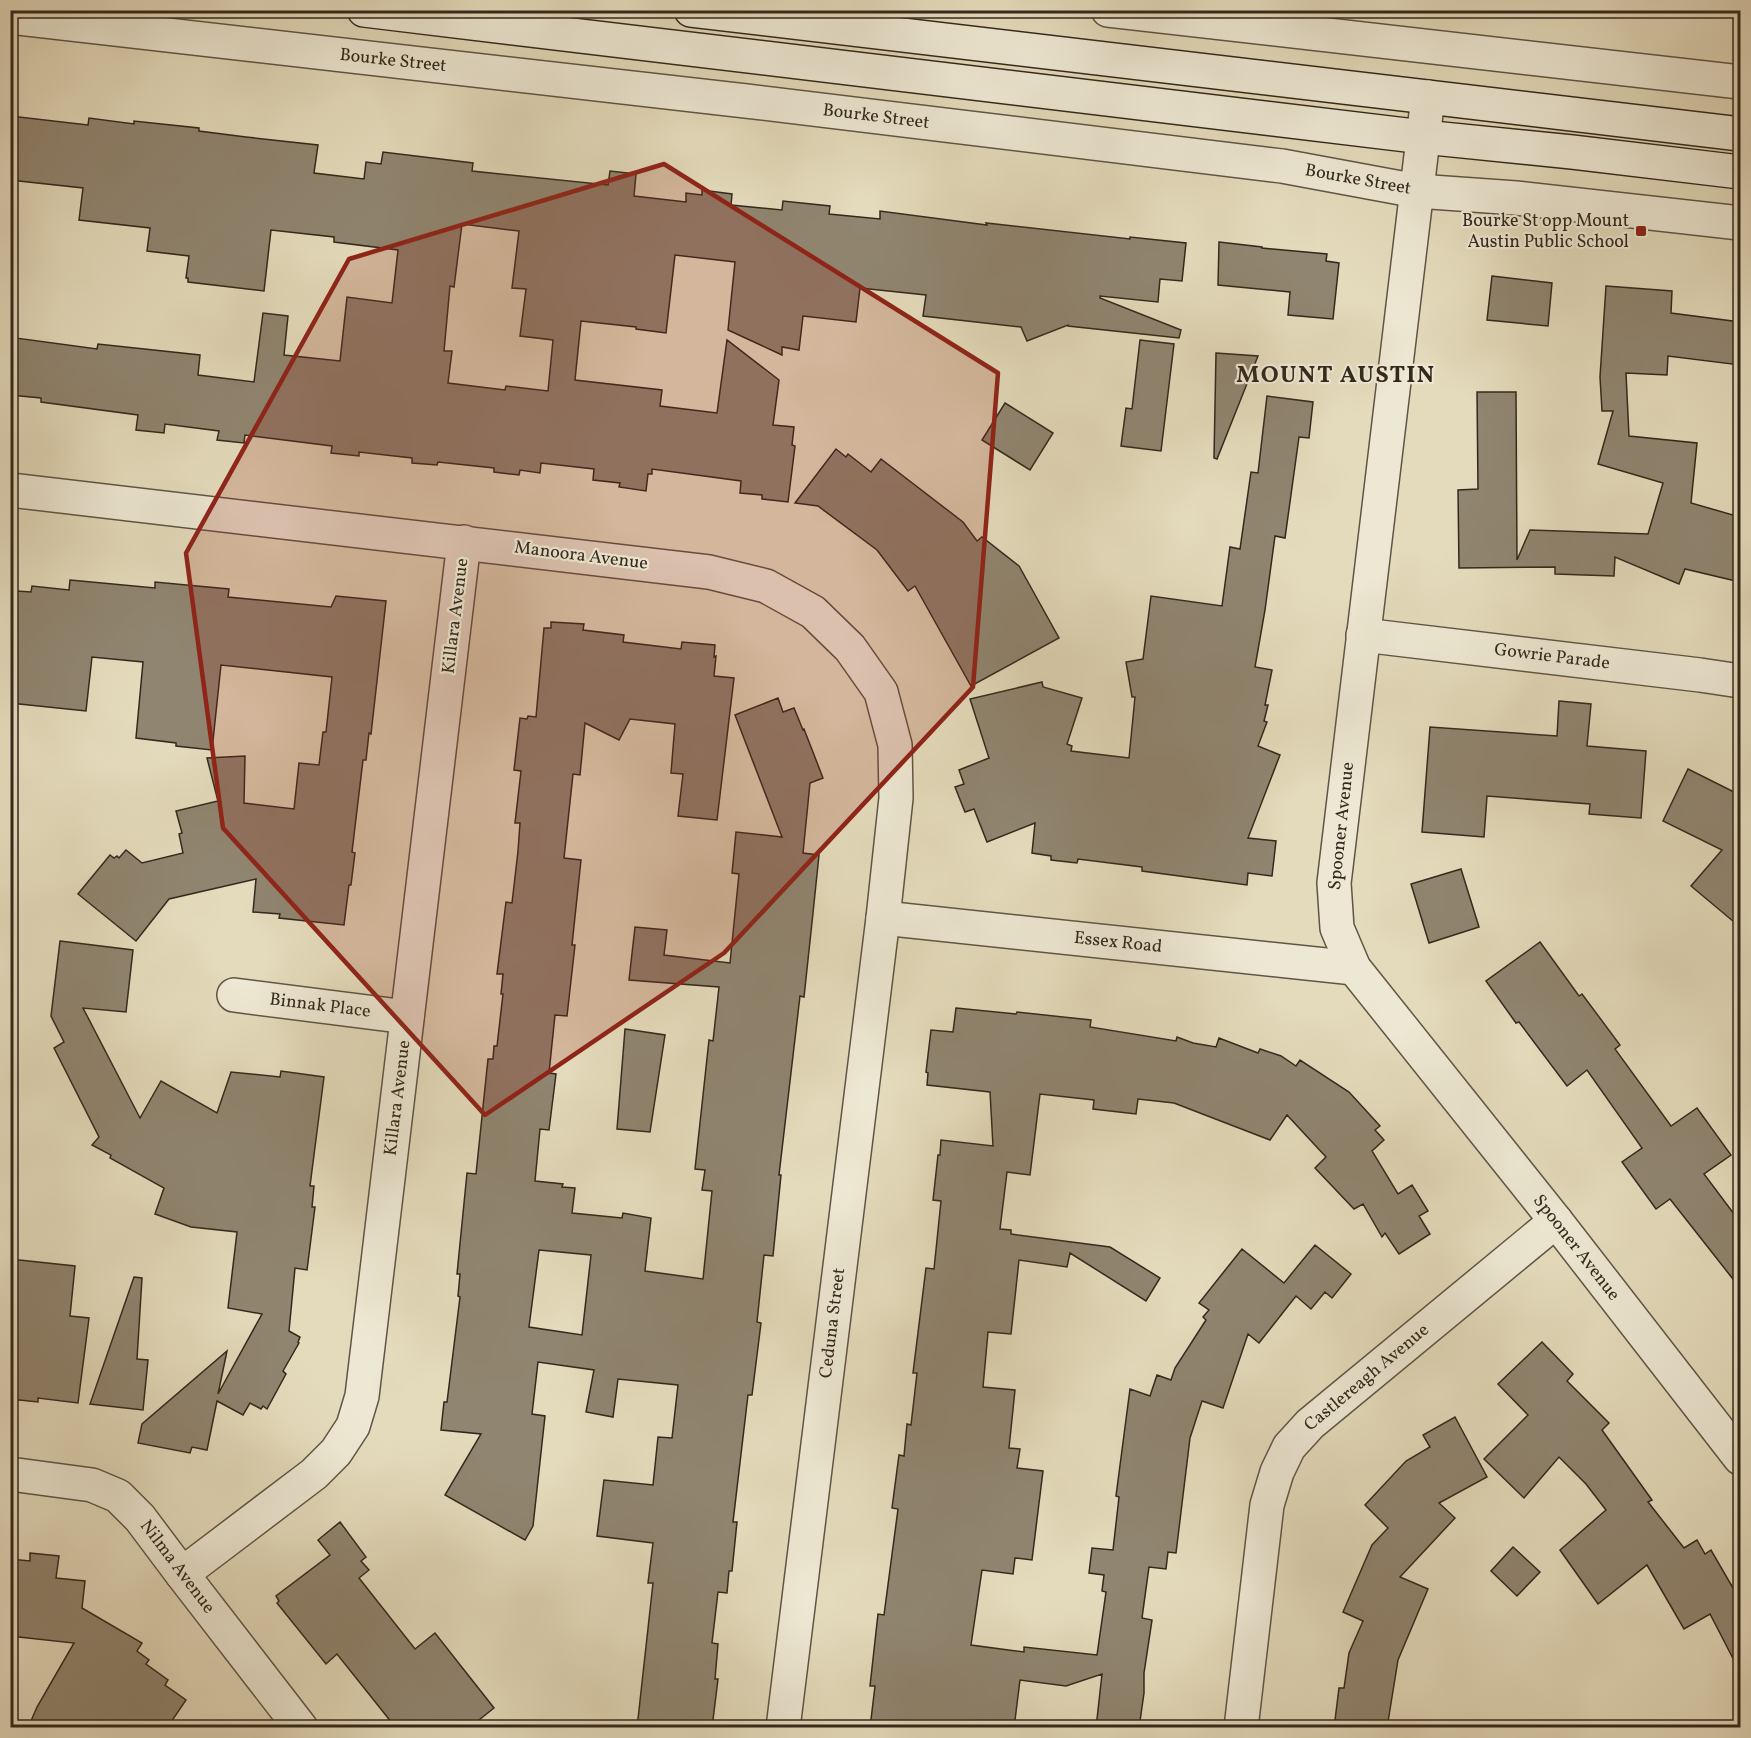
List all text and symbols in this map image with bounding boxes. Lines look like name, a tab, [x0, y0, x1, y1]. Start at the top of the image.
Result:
street label: Bourke Street	[338, 43, 448, 79]
street label: Bourke Street	[821, 98, 931, 136]
street label: Bourke Street	[1303, 158, 1413, 202]
place label: Bourke St opp Mount Austin Public School	[1462, 209, 1629, 255]
marker: Bourke St opp Mount Austin Public School	[1634, 224, 1648, 238]
district label: MOUNT AUSTIN	[1236, 359, 1436, 393]
street label: Manoora Avenue	[513, 535, 649, 577]
street label: Killara Avenue	[437, 557, 475, 675]
street label: Gowrie Parade	[1493, 638, 1611, 676]
street label: Spooner Avenue	[1323, 761, 1361, 891]
street label: Essex Road	[1073, 926, 1163, 960]
street label: Binnak Place	[268, 987, 372, 1025]
street label: Killara Avenue	[379, 1039, 417, 1157]
street label: Spooner Avenue	[1527, 1190, 1625, 1306]
street label: Ceduna Street	[814, 1266, 852, 1380]
street label: Castlereagh Avenue	[1299, 1318, 1435, 1438]
street label: Nilma Avenue	[133, 1515, 221, 1619]

